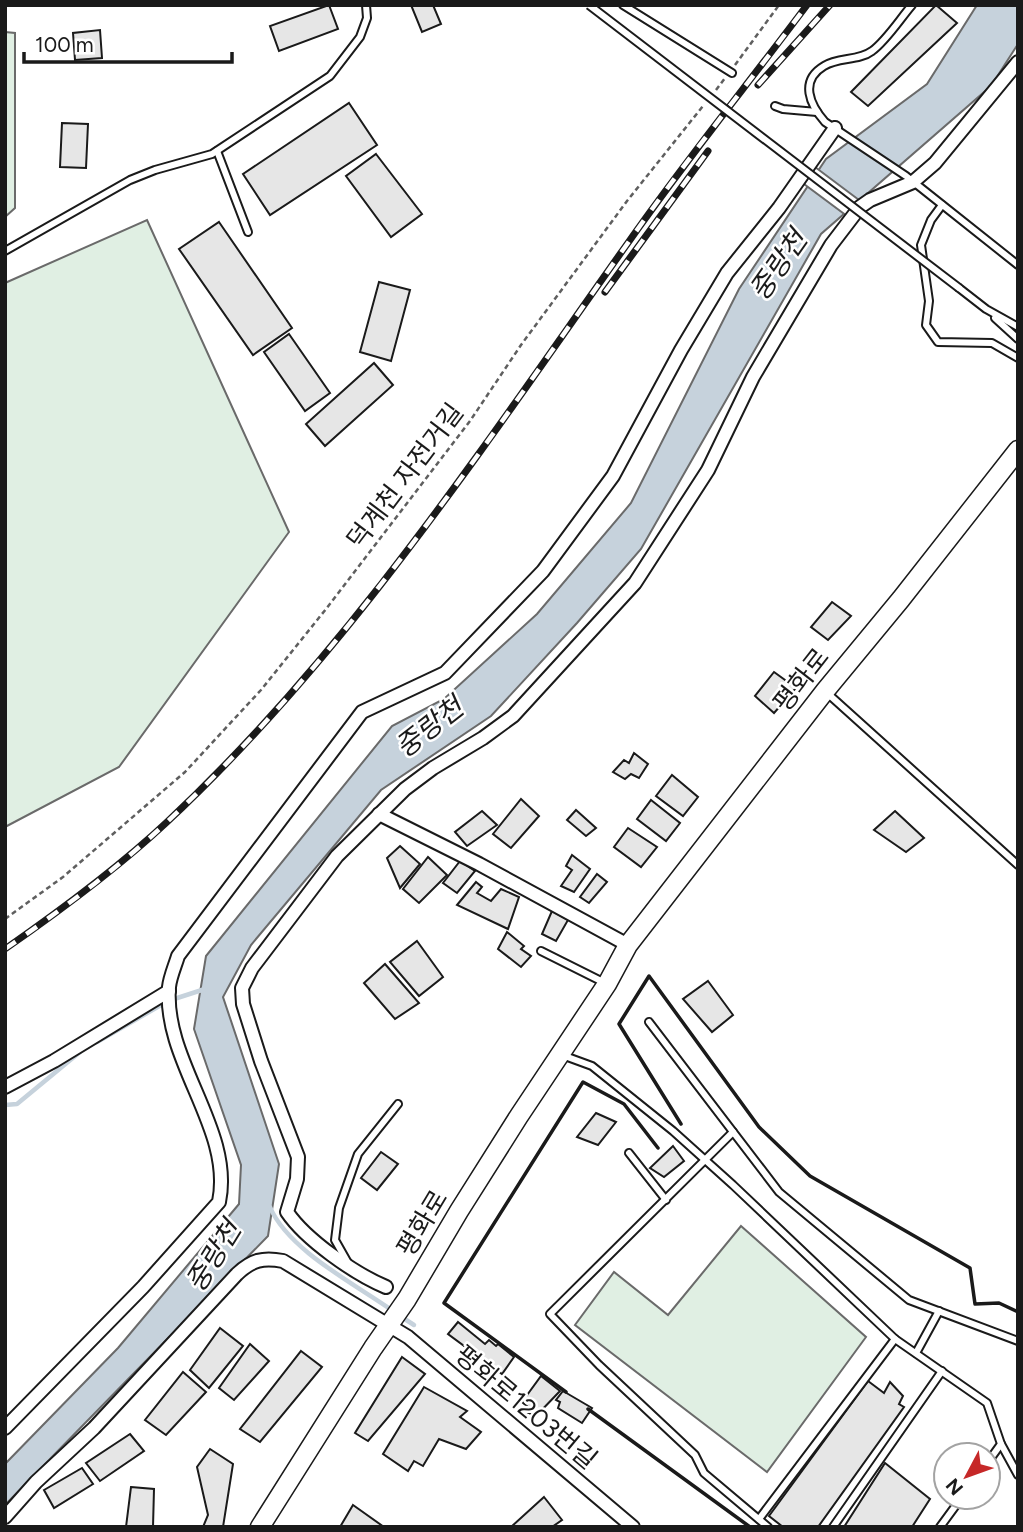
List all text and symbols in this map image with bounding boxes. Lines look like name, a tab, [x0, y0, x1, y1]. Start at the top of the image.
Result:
scale bar	[24, 21, 233, 65]
text: 100 m	[35, 32, 94, 57]
water label: 중랑천	[742, 221, 816, 306]
street label: 덕계천 자전거길	[340, 397, 470, 555]
street label: 평화로	[766, 642, 836, 718]
water label: 중랑천	[388, 688, 472, 764]
street label: 평화로	[390, 1184, 454, 1262]
water label: 중랑천	[178, 1211, 250, 1298]
street label: 평화로1203번길	[448, 1338, 604, 1476]
north arrow	[932, 1441, 1002, 1511]
text: N	[941, 1474, 968, 1500]

